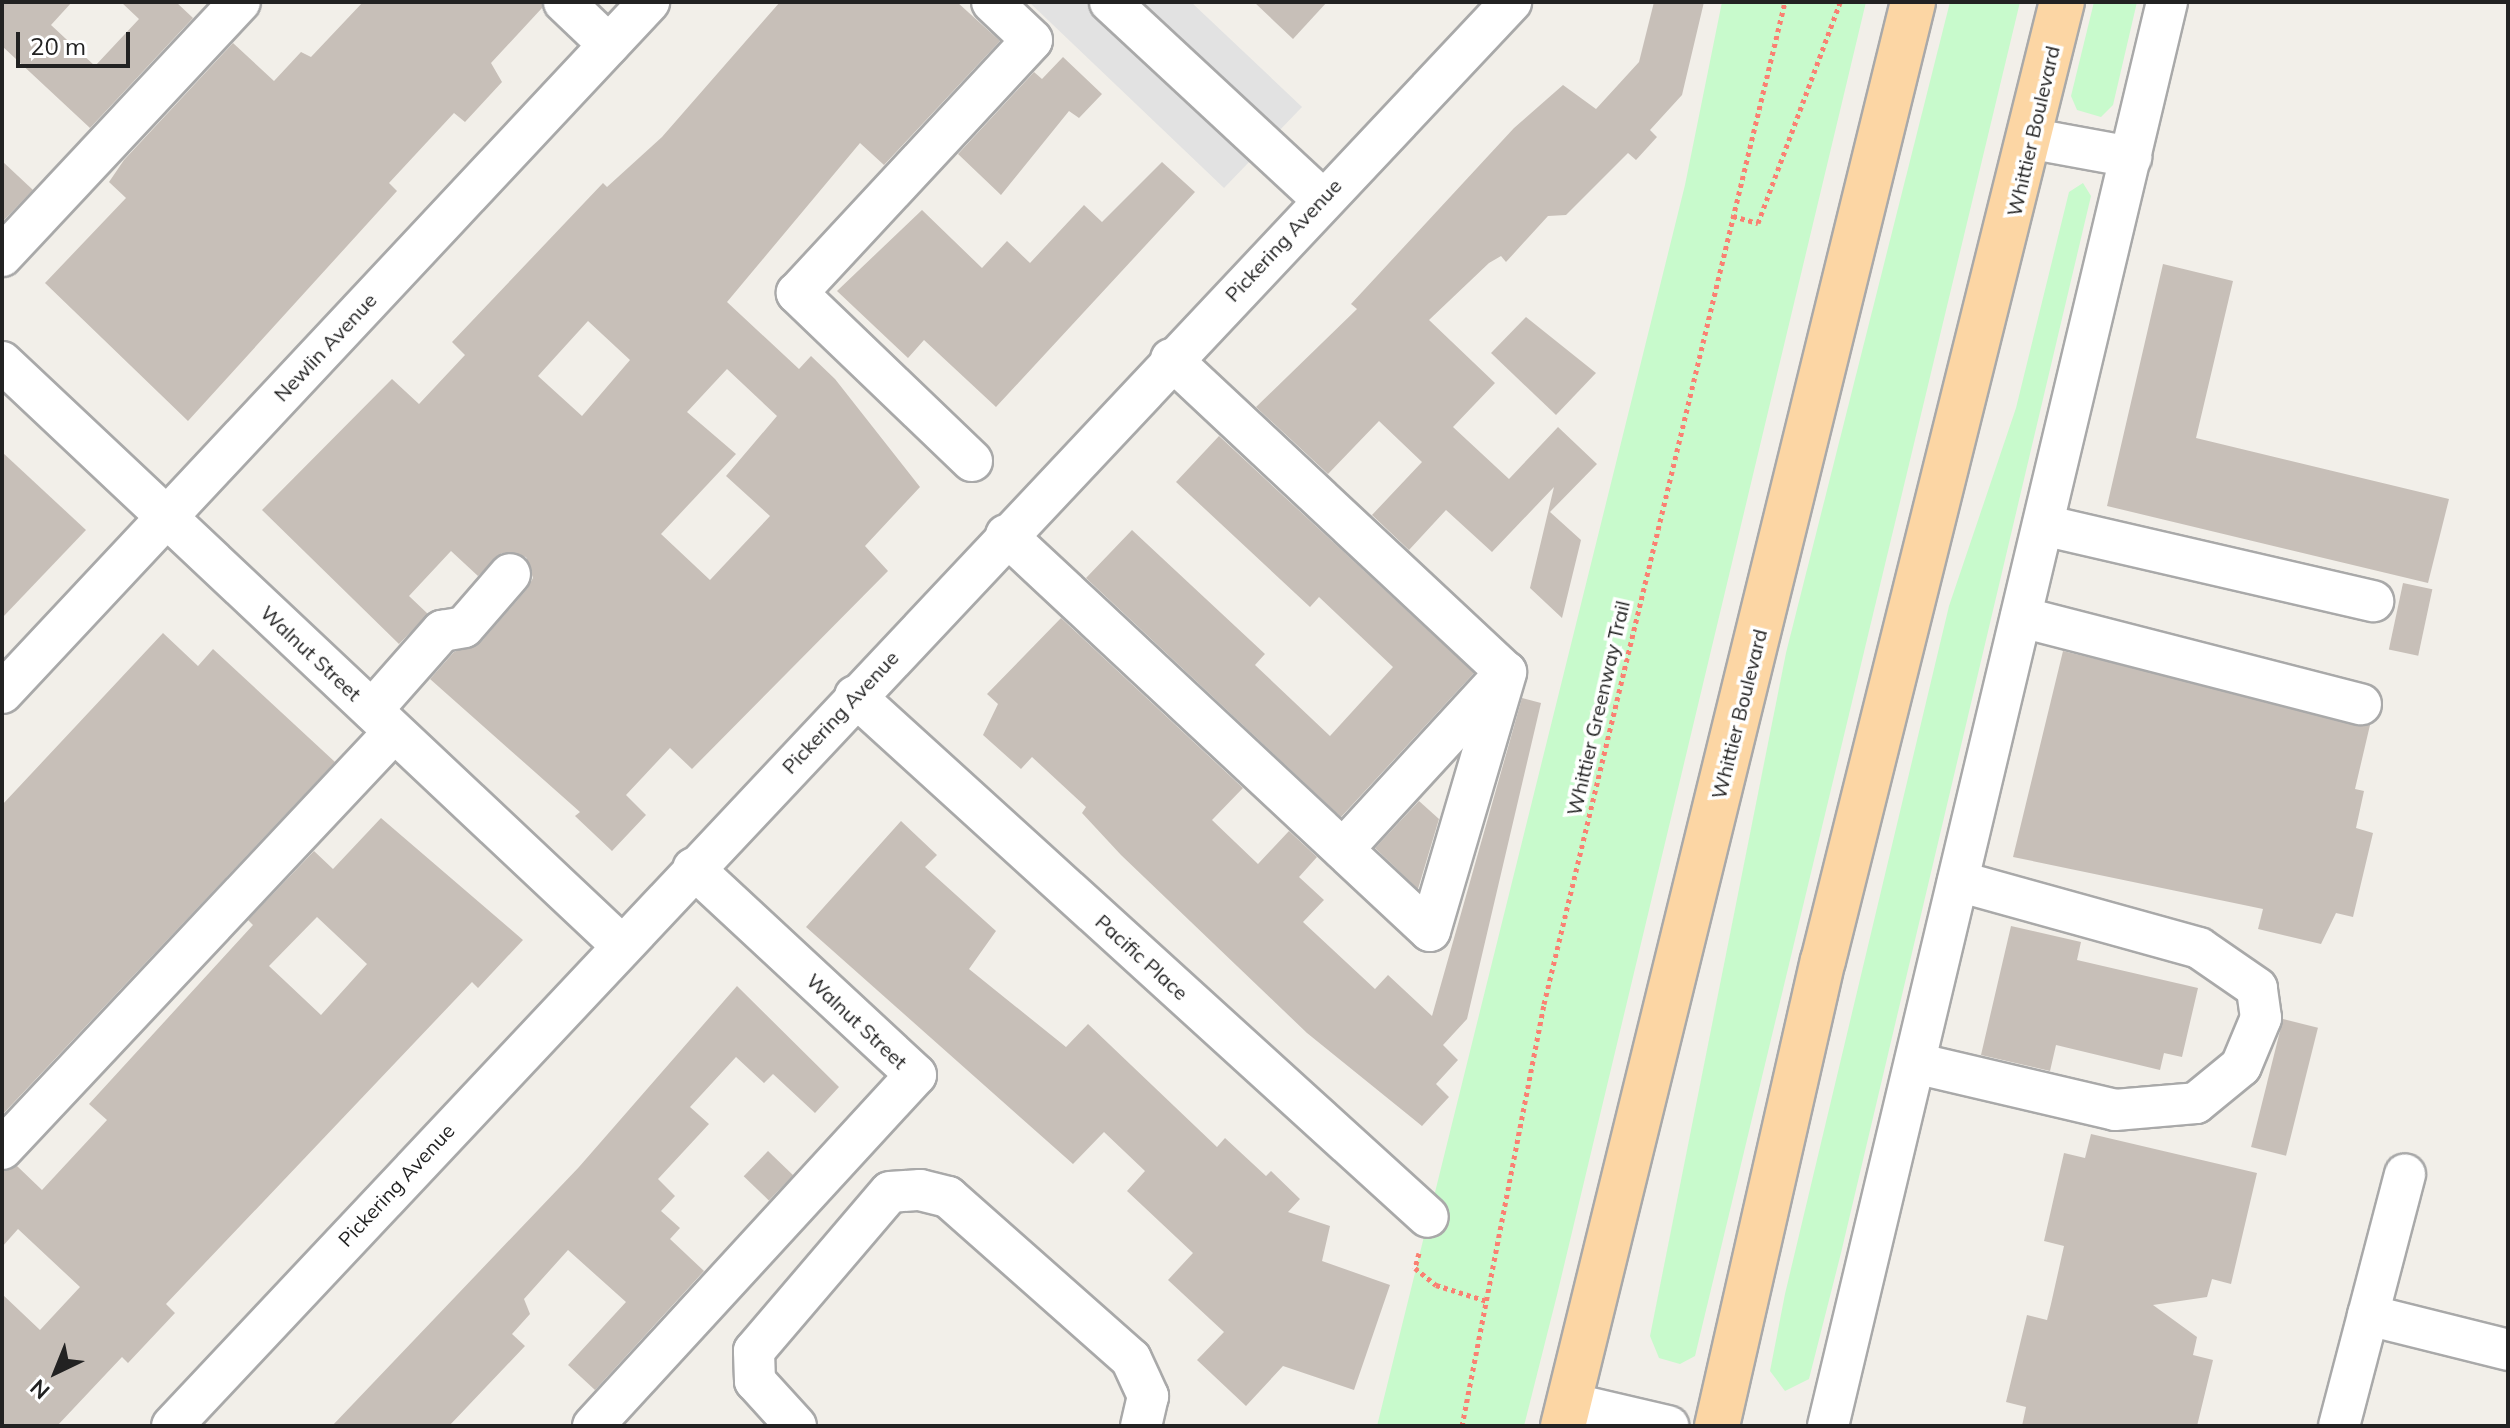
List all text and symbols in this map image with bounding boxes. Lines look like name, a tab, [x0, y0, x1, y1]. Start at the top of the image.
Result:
scale bar	[20, 16, 134, 66]
text: 20 m	[30, 31, 86, 61]
street label: Whittier Boulevard	[2002, 43, 2064, 219]
street label: Pickering Avenue	[1220, 174, 1346, 306]
street label: Newlin Avenue	[269, 288, 381, 406]
street label: Whittier Greenway Trail	[1562, 598, 1634, 818]
street label: Walnut Street	[256, 600, 366, 706]
street label: Whittier Boulevard	[1706, 627, 1772, 801]
street label: Pickering Avenue	[777, 646, 903, 778]
street label: Pacific Place	[1091, 909, 1193, 1005]
street label: Walnut Street	[802, 968, 912, 1074]
street label: Pickering Avenue	[333, 1119, 459, 1251]
north arrow	[16, 1332, 96, 1412]
text: N	[24, 1374, 55, 1405]

